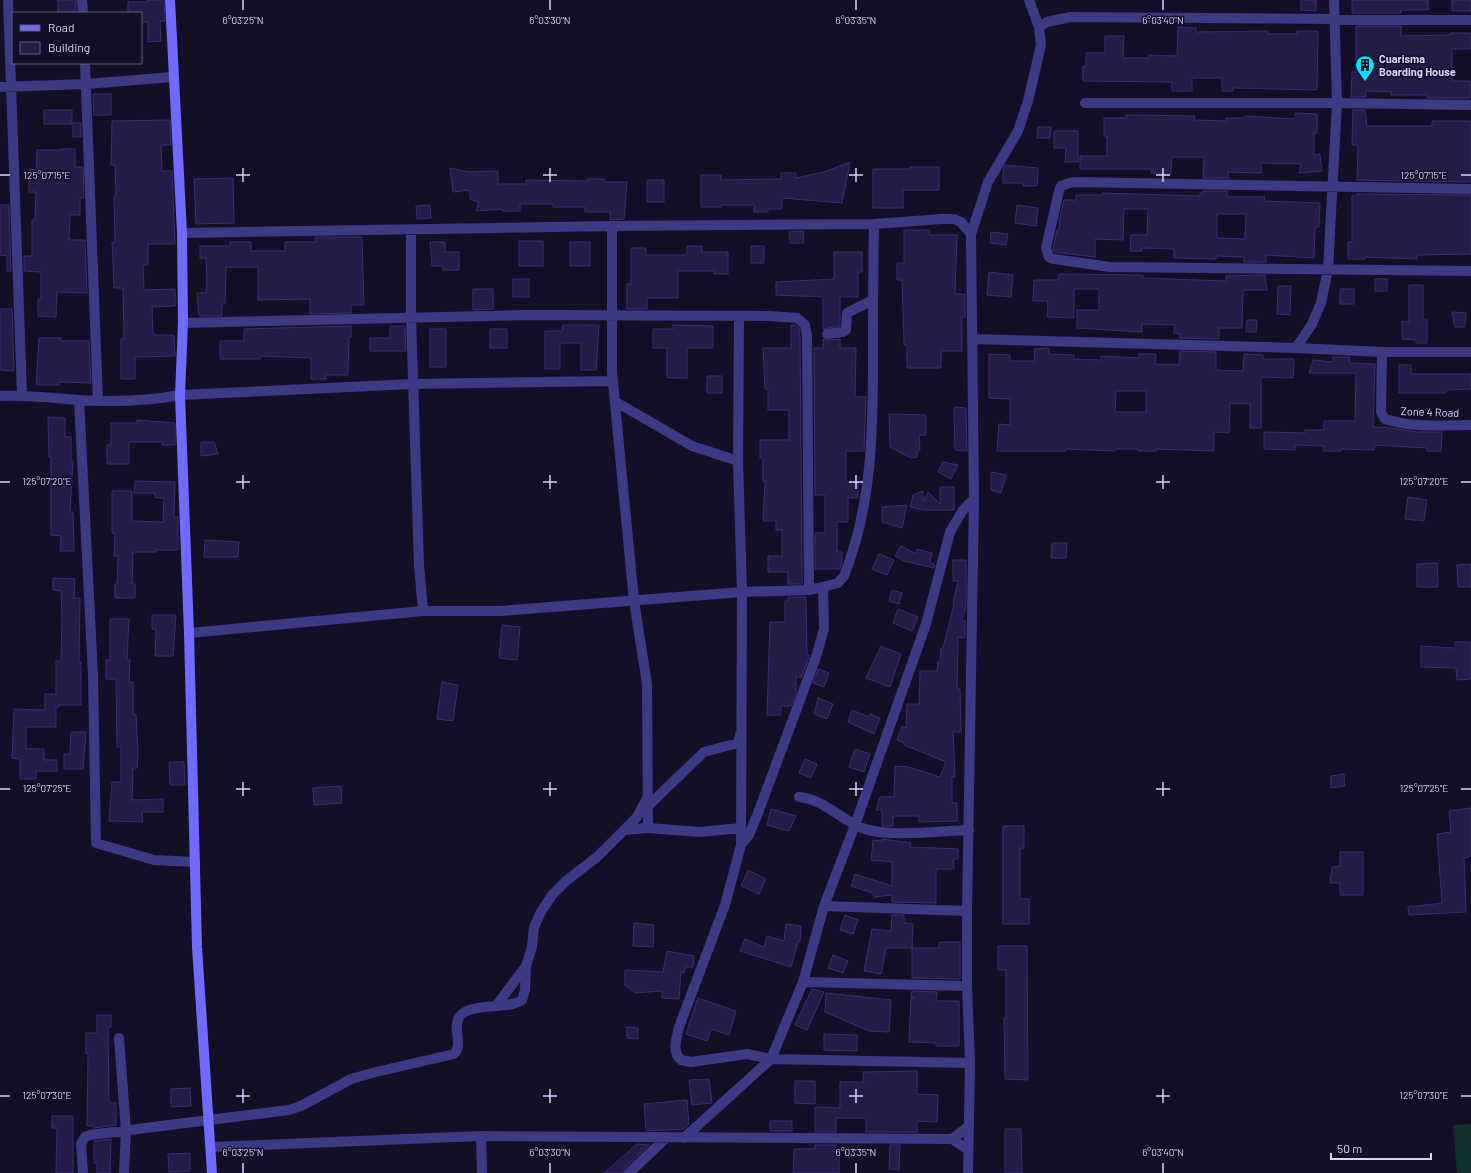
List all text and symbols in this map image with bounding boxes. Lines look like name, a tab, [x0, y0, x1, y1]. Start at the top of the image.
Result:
legend	[12, 12, 142, 64]
text: 6°03'25"N	[223, 14, 263, 26]
text: 6°03'30"N	[529, 14, 571, 26]
text: 6°03'35"N	[836, 14, 876, 26]
text: 6°03'40"N	[1142, 14, 1184, 26]
text: Road	[48, 20, 75, 34]
text: Building	[48, 40, 90, 54]
place label: Cuarisma Boarding House	[1379, 52, 1456, 78]
building icon: Cuarisma Boarding House	[1354, 54, 1376, 82]
text: 125°07'15"E	[24, 169, 70, 181]
text: 125°07'15"E	[1401, 169, 1447, 181]
street label: Zone 4 Road	[1401, 404, 1459, 419]
text: 125°07'20"E	[22, 475, 72, 487]
text: 125°07'20"E	[1399, 475, 1449, 487]
text: 125°07'25"E	[23, 782, 71, 794]
text: 125°07'25"E	[1400, 782, 1448, 794]
text: 125°07'30"E	[23, 1089, 72, 1101]
text: 125°07'30"E	[1400, 1089, 1449, 1101]
scale bar	[1331, 1135, 1431, 1161]
text: 50 m	[1337, 1141, 1362, 1155]
text: 6°03'25"N	[223, 1146, 263, 1158]
text: 6°03'30"N	[529, 1146, 571, 1158]
text: 6°03'35"N	[836, 1146, 876, 1158]
text: 6°03'40"N	[1142, 1146, 1184, 1158]

